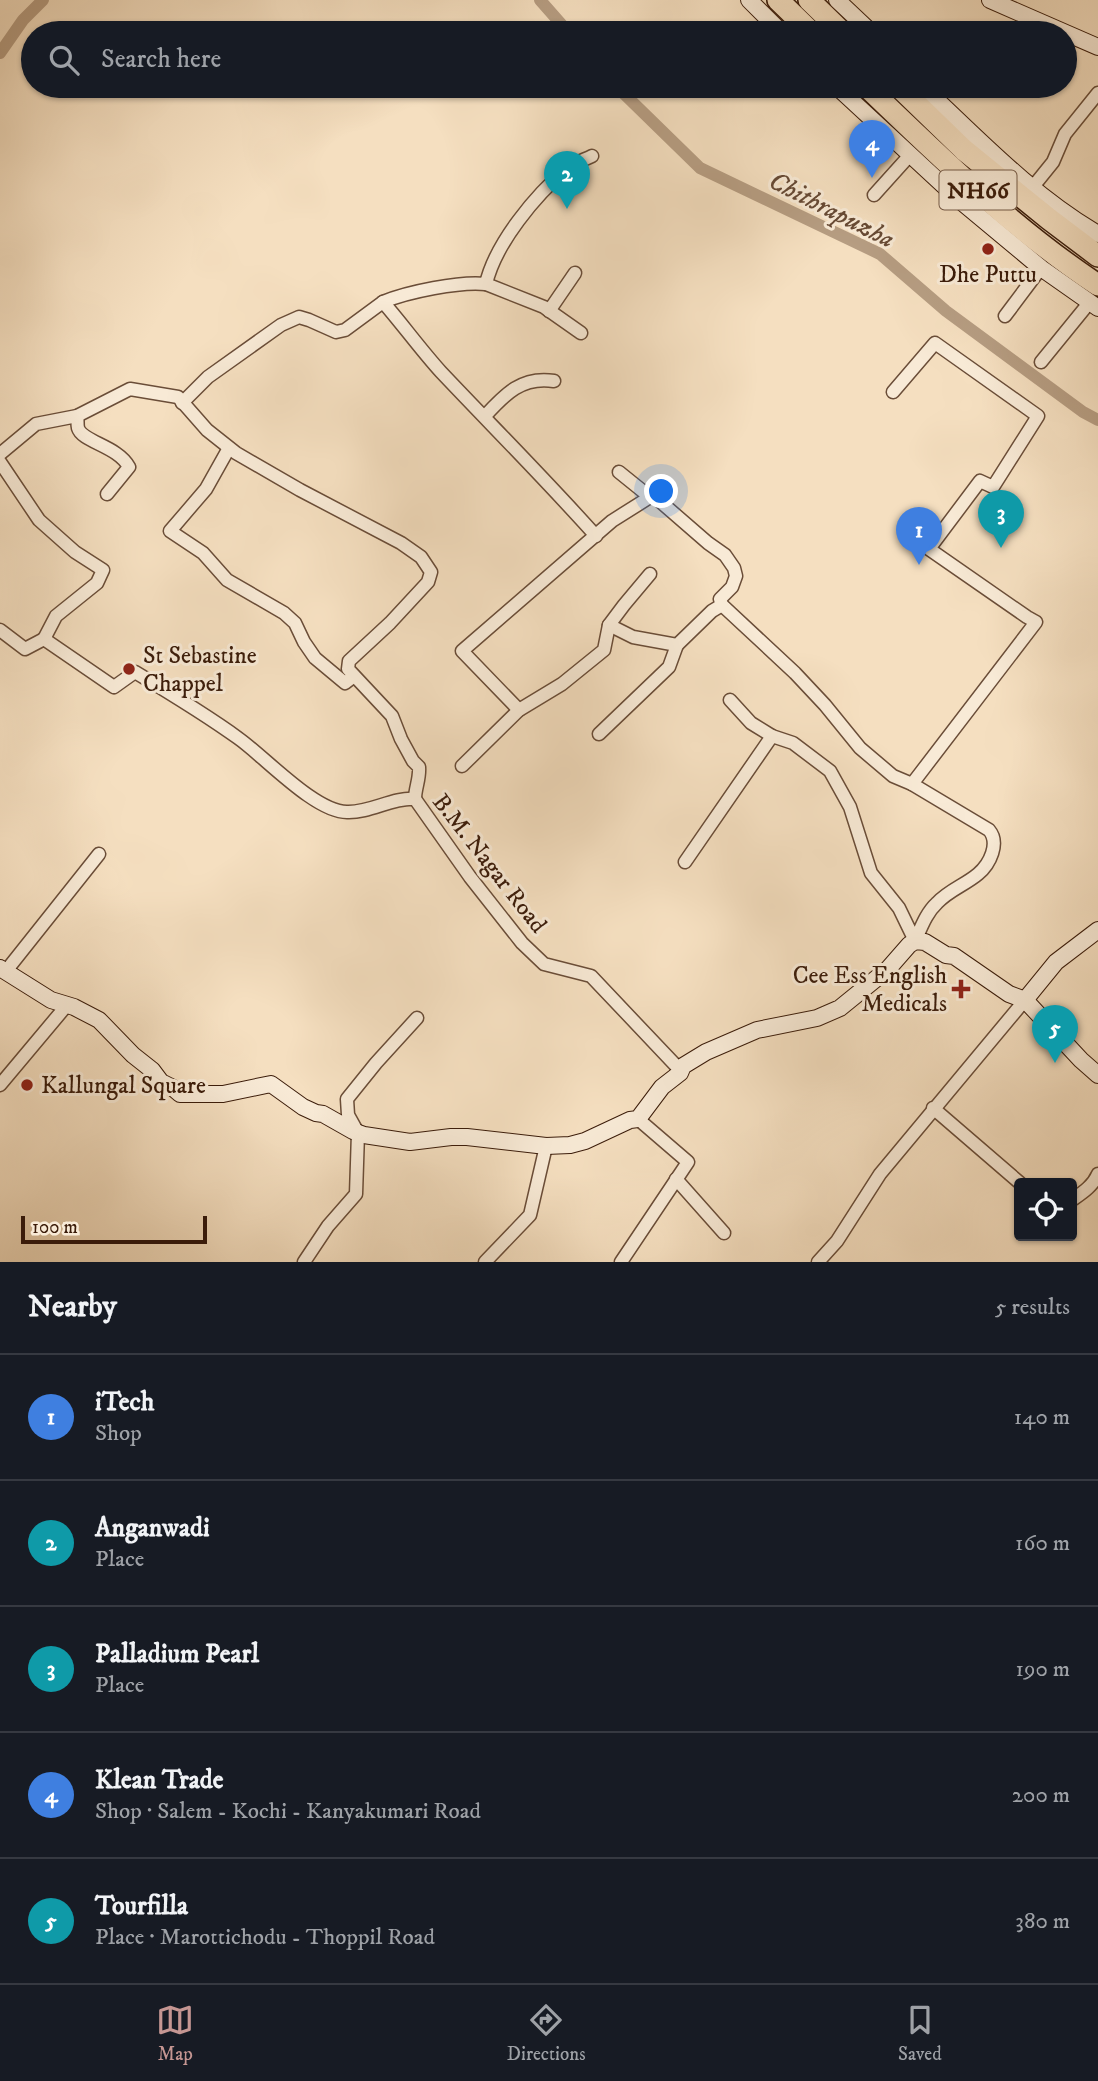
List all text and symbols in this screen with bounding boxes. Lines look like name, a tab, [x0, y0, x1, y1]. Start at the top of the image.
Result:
search box	[21, 21, 1077, 98]
icon: search	[45, 41, 83, 79]
text: Search here	[101, 43, 221, 76]
pin: 4	[849, 120, 895, 178]
pin: 2	[544, 151, 590, 209]
water label: Chithrapuzha	[763, 165, 900, 256]
road number: NH66	[940, 170, 1016, 210]
marker: Dhe Puttu	[980, 241, 996, 257]
place label: Dhe Puttu	[939, 260, 1037, 290]
your location	[644, 474, 678, 508]
pin: 3	[978, 490, 1024, 548]
pin: 1	[896, 507, 942, 565]
place label: St Sebastine Chappel	[143, 641, 257, 699]
marker: St Sebastine Chappel	[121, 661, 137, 677]
street label: B.M. Nagar Road	[425, 788, 553, 939]
place label: Cee Ess English Medicals	[793, 961, 947, 1019]
marker: Cee Ess English Medicals	[953, 981, 969, 997]
pin: 5	[1032, 1005, 1078, 1063]
place label: Kallungal Square	[41, 1071, 206, 1101]
marker: Kallungal Square	[19, 1077, 35, 1093]
map controls	[1014, 1178, 1077, 1241]
button: locate	[1014, 1178, 1077, 1241]
scale bar	[21, 1213, 206, 1245]
text: 100 m	[32, 1216, 78, 1239]
text: Nearby	[28, 1289, 117, 1326]
text: 5 results	[995, 1293, 1070, 1322]
text: iTech	[95, 1386, 154, 1419]
text: 1	[47, 1403, 55, 1432]
text: 140 m	[1014, 1403, 1070, 1432]
text: Shop	[95, 1419, 142, 1448]
text: Anganwadi	[95, 1512, 210, 1545]
text: 2	[45, 1529, 57, 1558]
text: 160 m	[1015, 1529, 1070, 1558]
text: Place	[95, 1545, 144, 1574]
text: Palladium Pearl	[95, 1638, 259, 1671]
text: 3	[47, 1655, 55, 1684]
text: 190 m	[1016, 1655, 1070, 1684]
text: Place	[95, 1671, 144, 1700]
text: Klean Trade	[95, 1764, 223, 1797]
text: 4	[44, 1781, 58, 1810]
text: 200 m	[1012, 1781, 1070, 1810]
text: Shop · Salem - Kochi - Kanyakumari Road	[95, 1797, 481, 1826]
text: Tourfilla	[95, 1890, 188, 1923]
text: 5	[45, 1907, 57, 1936]
text: 380 m	[1015, 1907, 1070, 1936]
text: Place · Marottichodu - Thoppil Road	[95, 1923, 435, 1952]
tab: Map	[156, 2001, 194, 2066]
tab: Directions	[507, 2001, 586, 2066]
tab: Saved	[898, 2001, 942, 2066]

